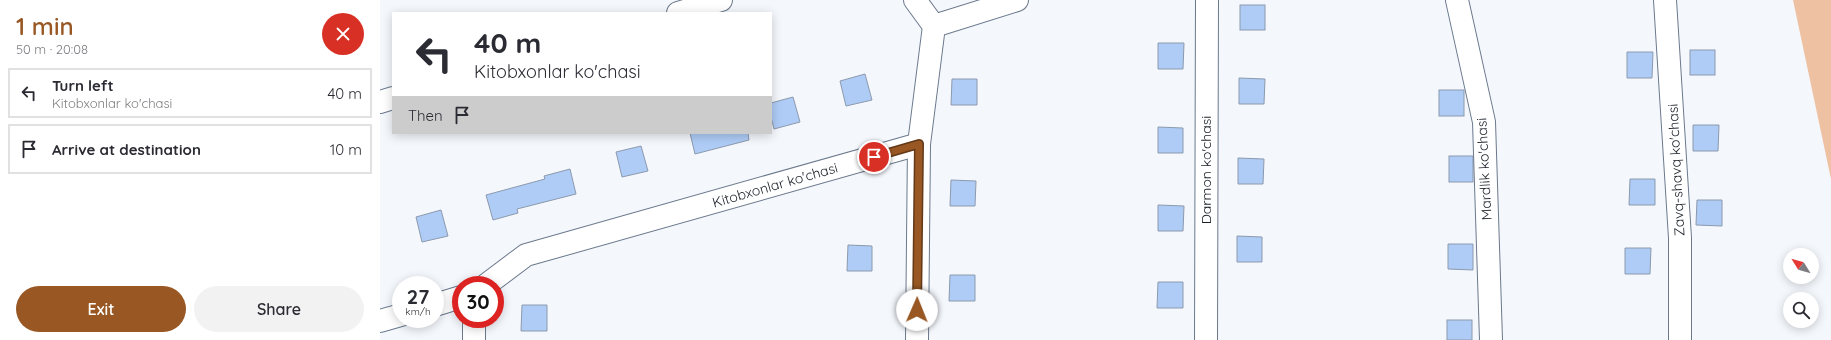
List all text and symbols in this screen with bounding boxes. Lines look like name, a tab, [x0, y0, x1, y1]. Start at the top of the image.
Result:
text: 1 min	[16, 11, 74, 41]
button: close	[322, 13, 364, 55]
text: 40 m	[474, 25, 541, 60]
icon: left	[408, 28, 460, 80]
text: 50 m · 20:08	[16, 41, 88, 57]
text: Kitobxonlar ko'chasi	[474, 60, 641, 83]
text: Turn left	[52, 76, 114, 95]
icon: left	[18, 82, 40, 104]
text: 40 m	[327, 84, 362, 103]
text: Kitobxonlar ko'chasi	[52, 95, 172, 111]
street label: Zavq-shavq ko'chasi	[1664, 103, 1688, 237]
icon: arrive	[451, 104, 473, 126]
text: Then	[408, 106, 443, 125]
street label: Darmon ko'chasi	[1197, 116, 1215, 224]
street label: Mardlik ko'chasi	[1472, 117, 1496, 221]
icon: arrive	[18, 138, 40, 160]
text: Arrive at destination	[52, 140, 201, 159]
text: 10 m	[330, 140, 362, 159]
pin	[857, 140, 891, 174]
icon: arrive	[863, 146, 885, 168]
street label: Kitobxonlar ko'chasi	[710, 158, 840, 212]
north arrow	[1783, 248, 1819, 284]
map controls	[1783, 248, 1819, 328]
speed limit sign: 30	[452, 276, 504, 328]
text: 27	[407, 284, 429, 309]
button: Exit	[16, 286, 186, 332]
button: Share	[194, 286, 364, 332]
position arrow	[896, 289, 938, 331]
button: search	[1783, 292, 1819, 328]
text: km/h	[405, 305, 431, 318]

